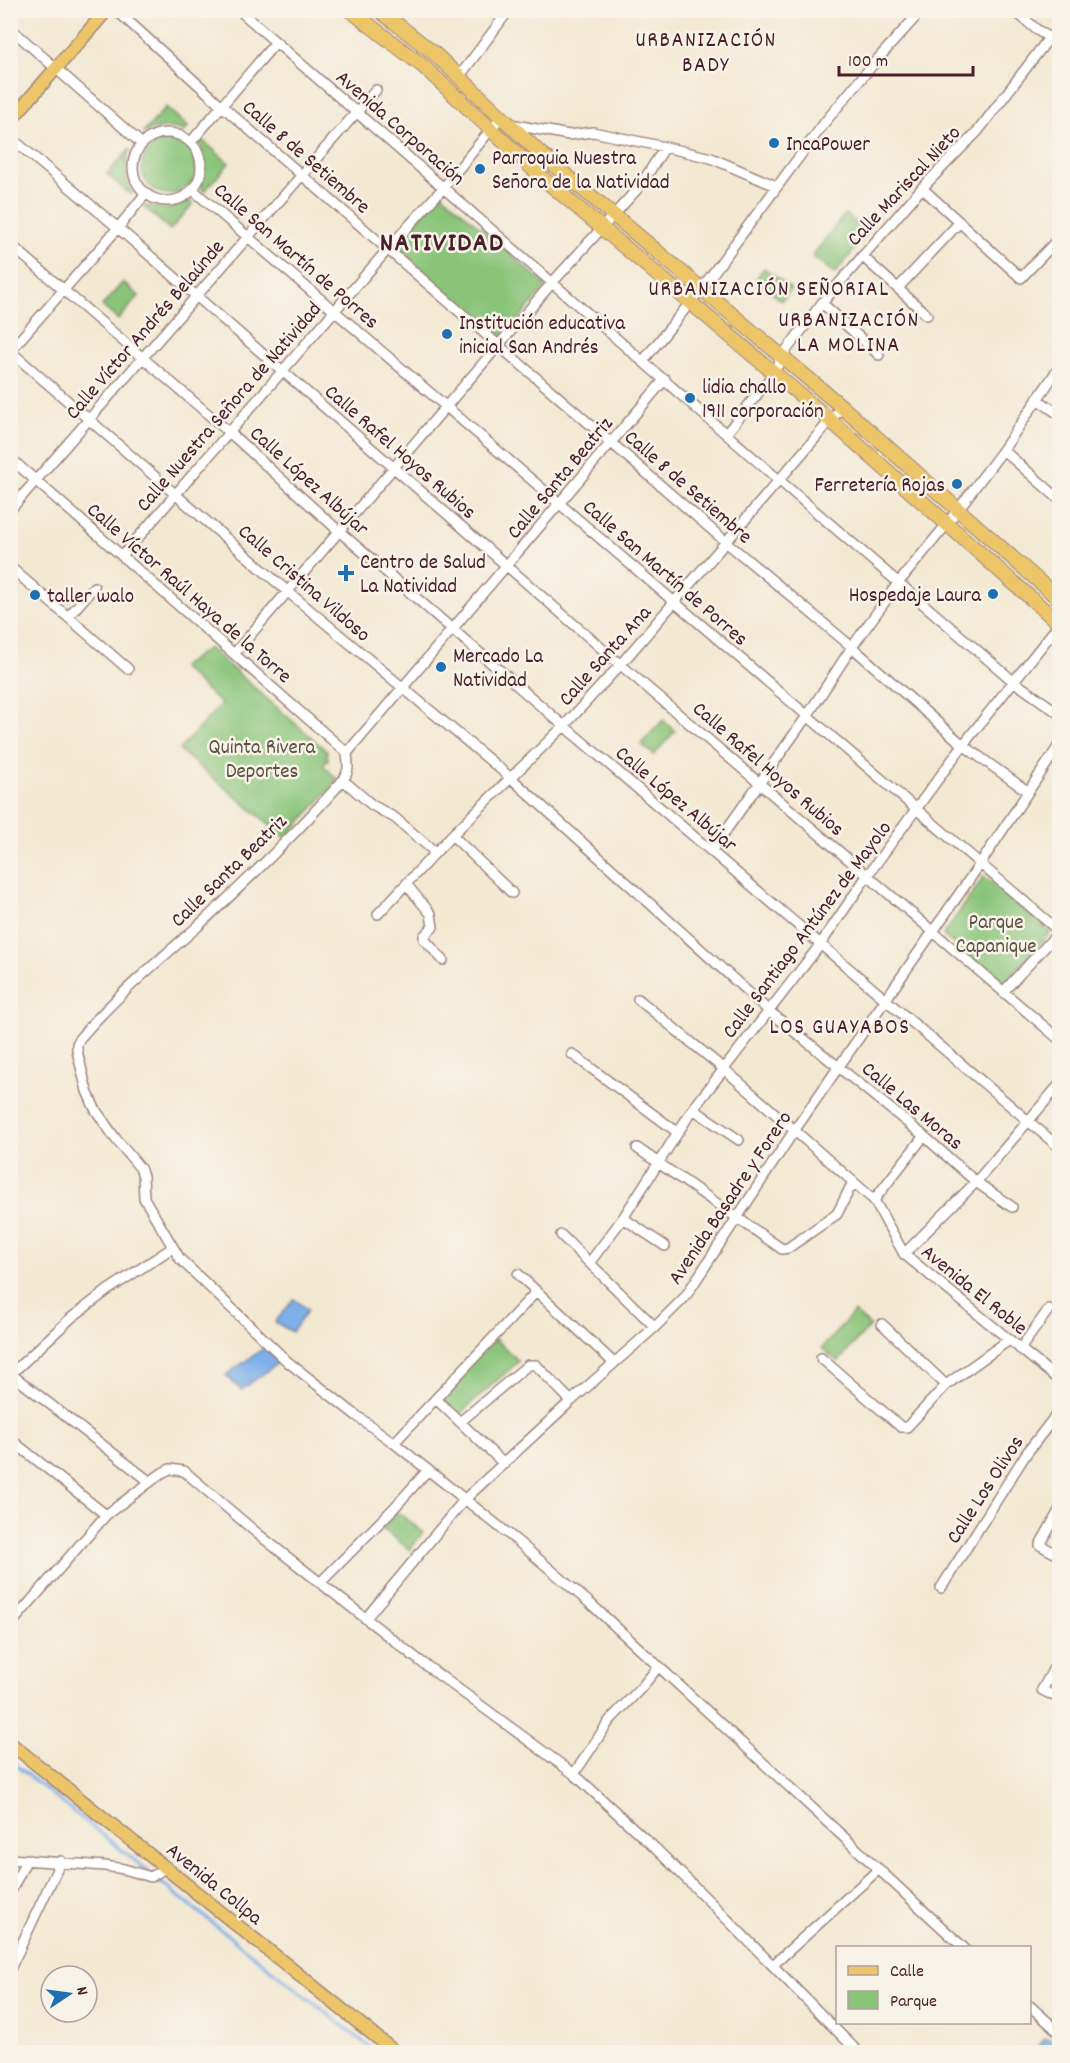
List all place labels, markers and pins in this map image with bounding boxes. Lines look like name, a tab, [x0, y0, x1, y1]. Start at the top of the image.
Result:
place label: IncaPower	[786, 131, 870, 161]
marker: IncaPower	[767, 136, 781, 150]
place label: Parroquia Nuestra Señora de la Natividad	[492, 145, 670, 199]
marker: Parroquia Nuestra Señora de la Natividad	[473, 162, 487, 176]
place label: Institución educativa inicial San Andrés	[459, 310, 626, 364]
marker: Institución educativa inicial San Andrés	[440, 327, 454, 341]
place label: lidia challo 1911 corporación	[702, 374, 824, 428]
marker: lidia challo 1911 corporación	[683, 391, 697, 405]
place label: Ferretería Rojas	[815, 472, 945, 502]
marker: Ferretería Rojas	[950, 477, 964, 491]
place label: Centro de Salud La Natividad	[360, 549, 486, 603]
marker: Centro de Salud La Natividad	[337, 564, 355, 582]
place label: Hospedaje Laura	[849, 582, 982, 612]
place label: taller walo	[47, 583, 134, 613]
marker: Hospedaje Laura	[986, 587, 1000, 601]
marker: taller walo	[28, 588, 42, 602]
place label: Mercado La Natividad	[453, 643, 544, 697]
marker: Mercado La Natividad	[434, 660, 448, 674]

